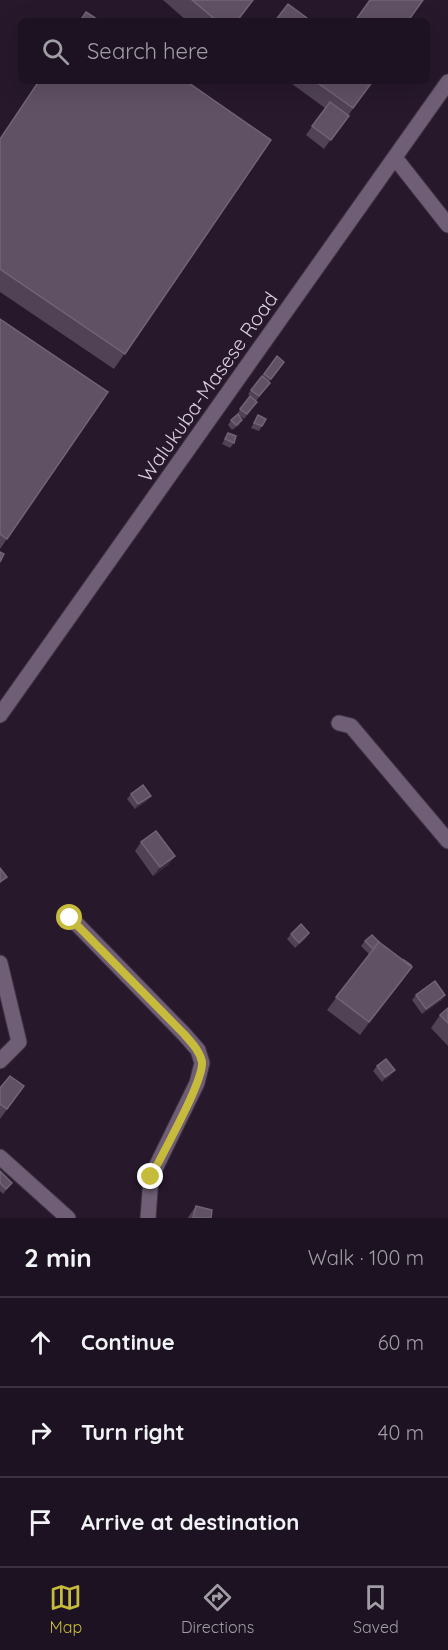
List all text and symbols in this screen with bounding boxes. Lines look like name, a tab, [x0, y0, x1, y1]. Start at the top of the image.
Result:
search box	[18, 18, 430, 84]
icon: search	[39, 35, 72, 68]
text: Search here	[87, 37, 208, 65]
street label: Walukuba-Masese Road	[132, 287, 283, 487]
route start	[56, 904, 82, 930]
route end	[137, 1163, 163, 1189]
text: 2 min	[24, 1241, 92, 1274]
text: Walk · 100 m	[308, 1245, 424, 1270]
icon: ahead	[24, 1326, 57, 1359]
text: Continue	[81, 1328, 175, 1356]
text: 60 m	[378, 1330, 424, 1355]
icon: right	[24, 1416, 57, 1449]
text: Turn right	[81, 1418, 185, 1446]
text: 40 m	[378, 1420, 424, 1445]
icon: arrive	[24, 1506, 57, 1539]
text: Arrive at destination	[81, 1508, 299, 1536]
tab: Map	[49, 1581, 82, 1637]
tab: Directions	[181, 1581, 254, 1637]
tab: Saved	[353, 1581, 399, 1637]

